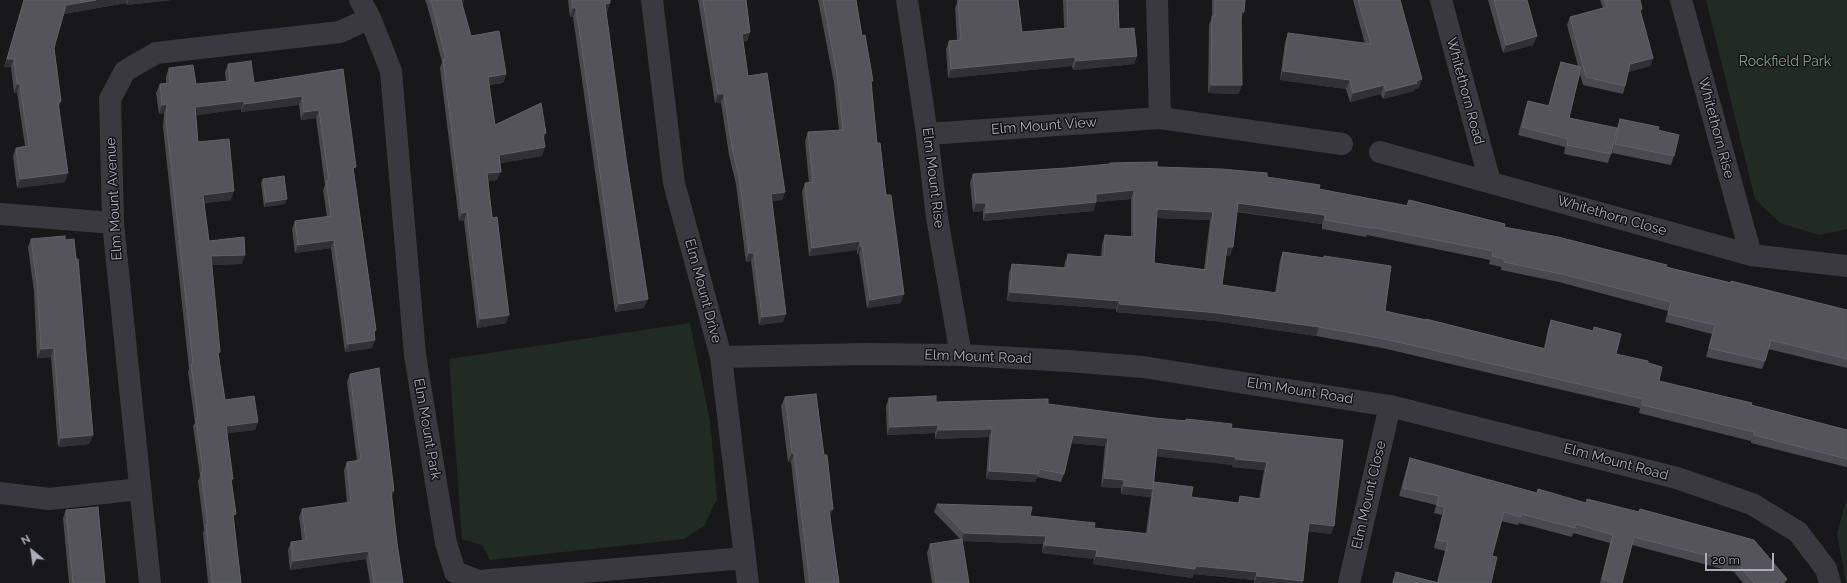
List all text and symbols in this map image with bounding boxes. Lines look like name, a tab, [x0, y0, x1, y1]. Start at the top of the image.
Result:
street label: Whitethorn Road	[1443, 36, 1487, 146]
park label: Rockfield Park	[1739, 54, 1831, 70]
street label: Whitethorn Rise	[1694, 76, 1738, 180]
street label: Elm Mount View	[991, 114, 1097, 138]
street label: Elm Mount Rise	[919, 127, 947, 229]
street label: Elm Mount Avenue	[102, 137, 126, 261]
street label: Whitethorn Close	[1555, 192, 1669, 240]
street label: Elm Mount Drive	[681, 237, 725, 345]
street label: Elm Mount Road	[924, 347, 1032, 367]
street label: Elm Mount Road	[1246, 374, 1354, 408]
street label: Elm Mount Park	[410, 377, 444, 481]
street label: Elm Mount Close	[1348, 439, 1390, 551]
street label: Elm Mount Road	[1562, 440, 1670, 484]
north arrow	[12, 531, 52, 571]
text: N	[19, 532, 33, 548]
scale bar	[1707, 545, 1776, 571]
text: 20 m	[1712, 553, 1740, 567]

